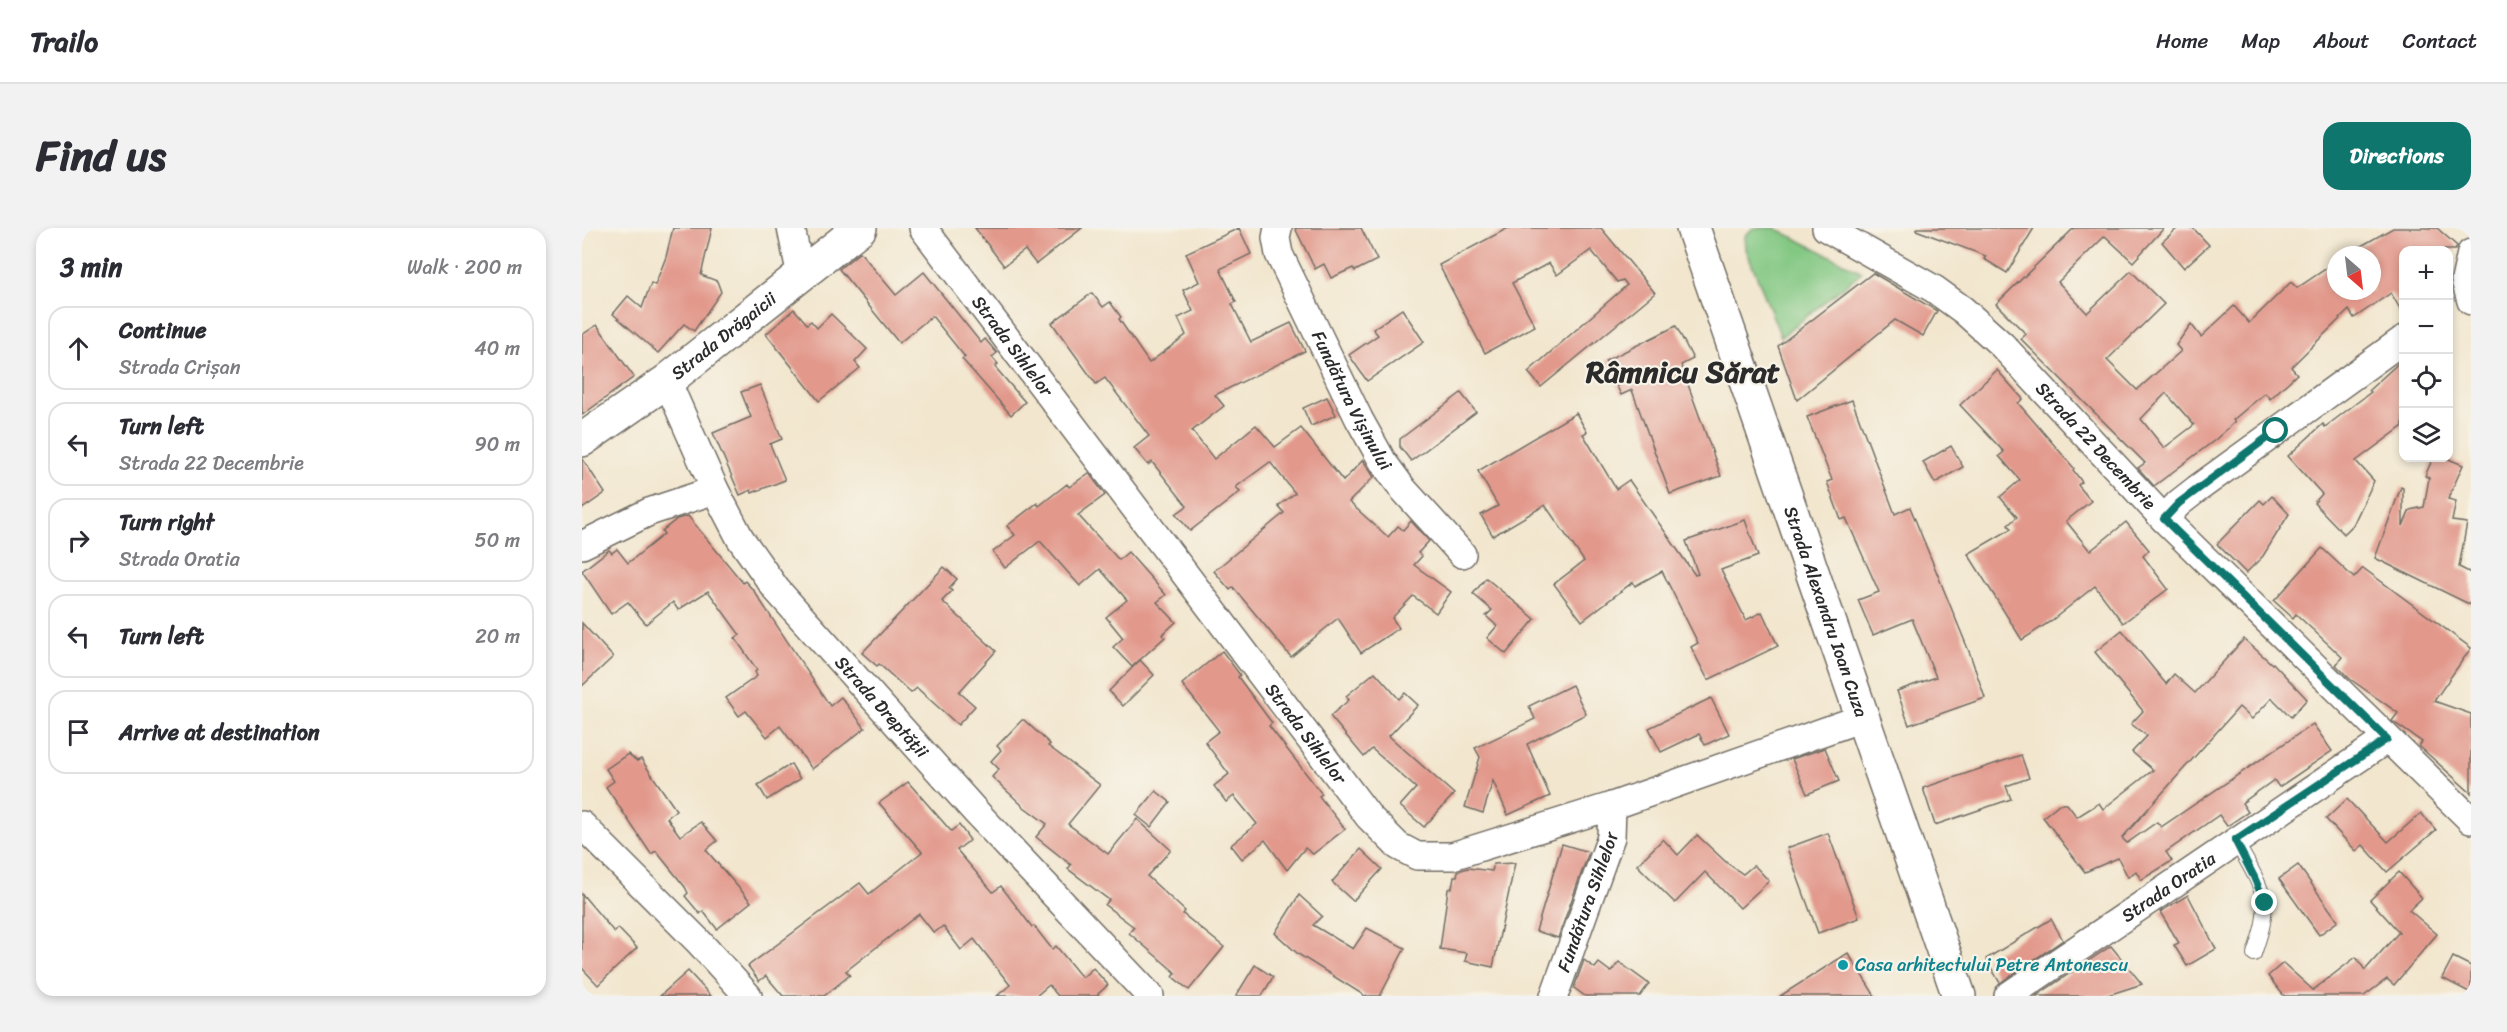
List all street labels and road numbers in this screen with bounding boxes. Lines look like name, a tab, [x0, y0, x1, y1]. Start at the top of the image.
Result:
street label: Strada Drăgaicii	[664, 283, 785, 388]
street label: Strada Sihlelor	[963, 288, 1062, 405]
street label: Fundătura Vișinului	[1302, 325, 1401, 479]
street label: Strada 22 Decembrie	[2027, 374, 2165, 518]
street label: Strada Alexandru Ioan Cuza	[1774, 502, 1877, 722]
street label: Strada Dreptății	[827, 648, 938, 766]
street label: Strada Sihlelor	[1257, 676, 1356, 792]
street label: Fundătura Sihlelor	[1548, 830, 1627, 977]
street label: Strada Oratia	[2115, 843, 2223, 931]

